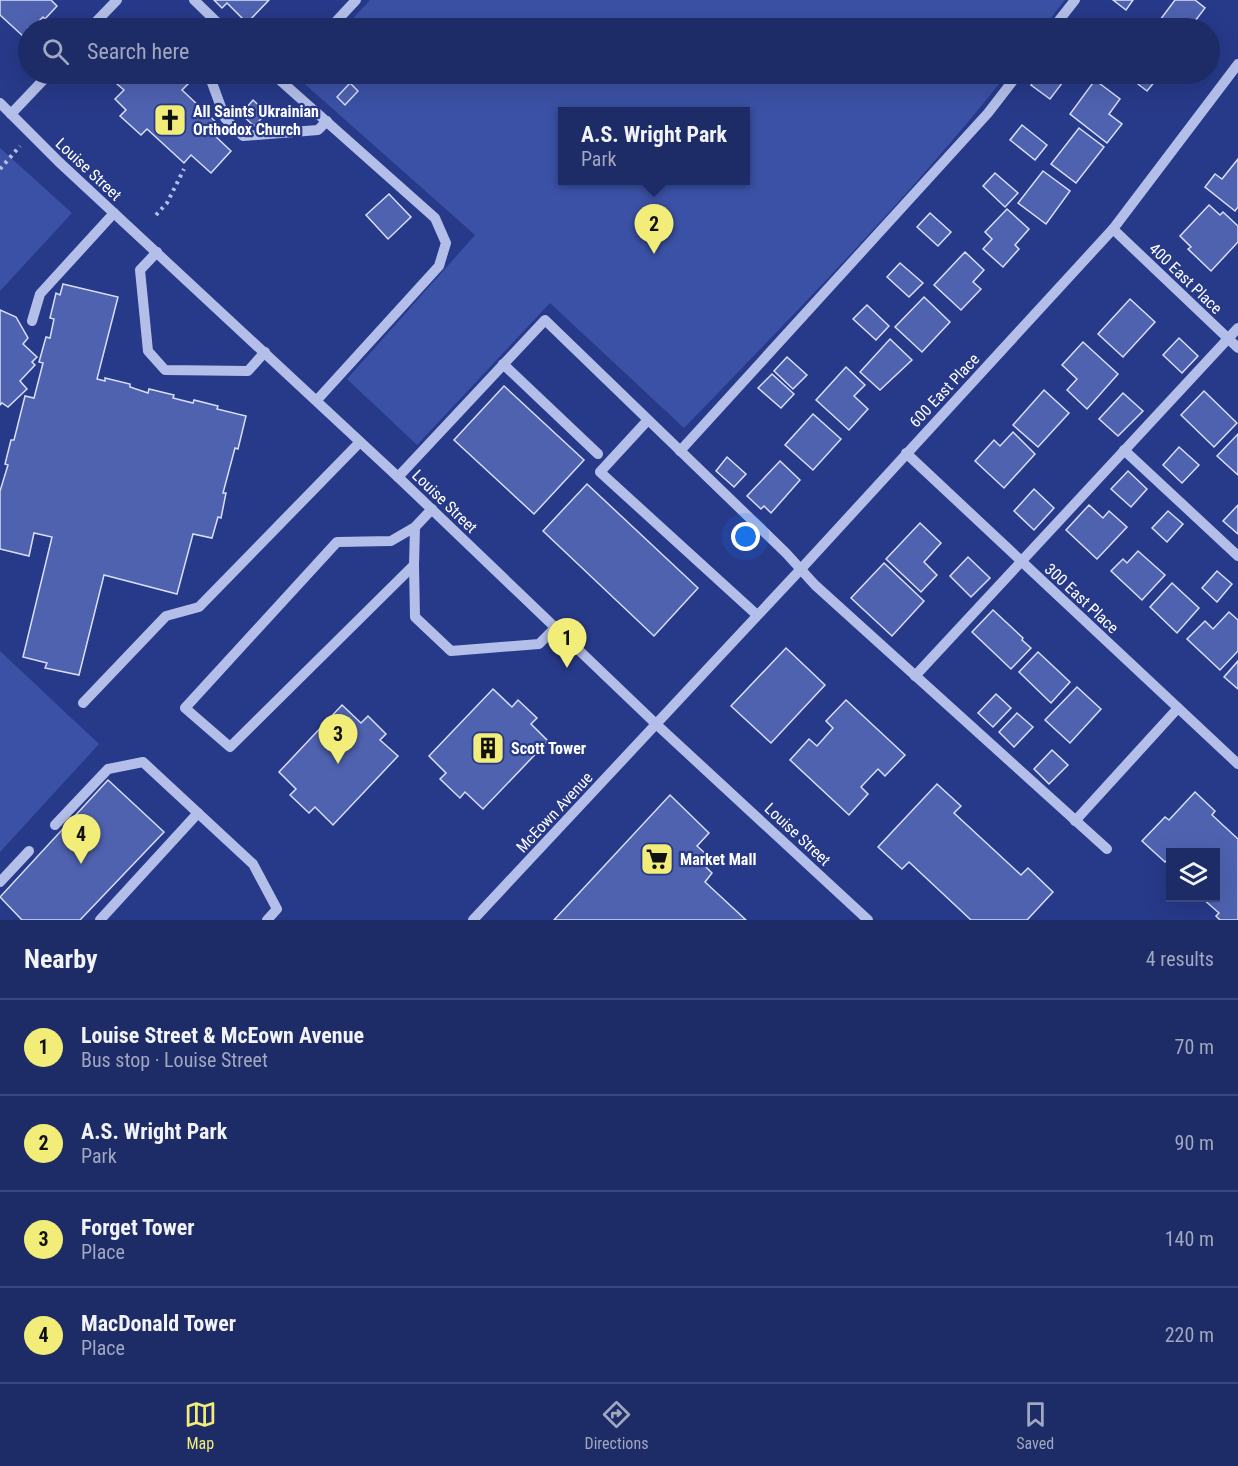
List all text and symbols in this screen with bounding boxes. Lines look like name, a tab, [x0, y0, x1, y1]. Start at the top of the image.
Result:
search box	[18, 18, 1220, 84]
icon: search	[39, 35, 72, 68]
text: Search here	[87, 39, 189, 64]
church icon: All Saints Ukrainian Orthodox Church	[152, 102, 188, 138]
place label: All Saints Ukrainian Orthodox Church	[193, 102, 319, 139]
popup	[558, 107, 750, 185]
text: A.S. Wright Park	[581, 122, 727, 147]
street label: Louise Street	[52, 134, 126, 205]
text: Park	[581, 147, 617, 171]
pin: 2	[634, 204, 674, 254]
street label: 400 East Place	[1145, 239, 1226, 318]
street label: 600 East Place	[905, 350, 983, 431]
street label: Louise Street	[408, 466, 481, 537]
your location	[731, 522, 760, 551]
street label: 300 East Place	[1041, 559, 1122, 637]
pin: 1	[548, 618, 586, 668]
pin: 3	[318, 714, 358, 764]
building icon: Scott Tower	[470, 730, 506, 766]
place label: Scott Tower	[511, 739, 586, 758]
street label: McEown Avenue	[512, 768, 597, 857]
street label: Louise Street	[761, 799, 835, 870]
pin: 4	[62, 814, 100, 864]
supermarket icon: Market Mall	[639, 841, 675, 877]
map controls	[1166, 848, 1220, 902]
button: layers	[1166, 848, 1220, 902]
place label: Market Mall	[680, 850, 756, 869]
text: Nearby	[24, 944, 98, 974]
text: 4 results	[1146, 947, 1214, 971]
text: Louise Street & McEown Avenue	[81, 1023, 364, 1048]
text: 1	[38, 1035, 49, 1059]
text: 70 m	[1175, 1035, 1214, 1059]
text: Bus stop · Louise Street	[81, 1048, 268, 1072]
text: A.S. Wright Park	[81, 1119, 227, 1144]
text: 2	[38, 1131, 49, 1155]
text: 90 m	[1175, 1131, 1214, 1155]
text: Park	[81, 1144, 117, 1168]
text: Forget Tower	[81, 1215, 194, 1240]
text: 3	[38, 1227, 49, 1251]
text: 140 m	[1165, 1227, 1214, 1251]
text: Place	[81, 1240, 125, 1264]
text: MacDonald Tower	[81, 1311, 236, 1336]
text: 4	[38, 1323, 49, 1347]
text: 220 m	[1165, 1323, 1214, 1347]
text: Place	[81, 1336, 125, 1360]
tab: Map	[184, 1398, 217, 1453]
tab: Directions	[585, 1398, 648, 1453]
tab: Saved	[1016, 1398, 1054, 1453]

